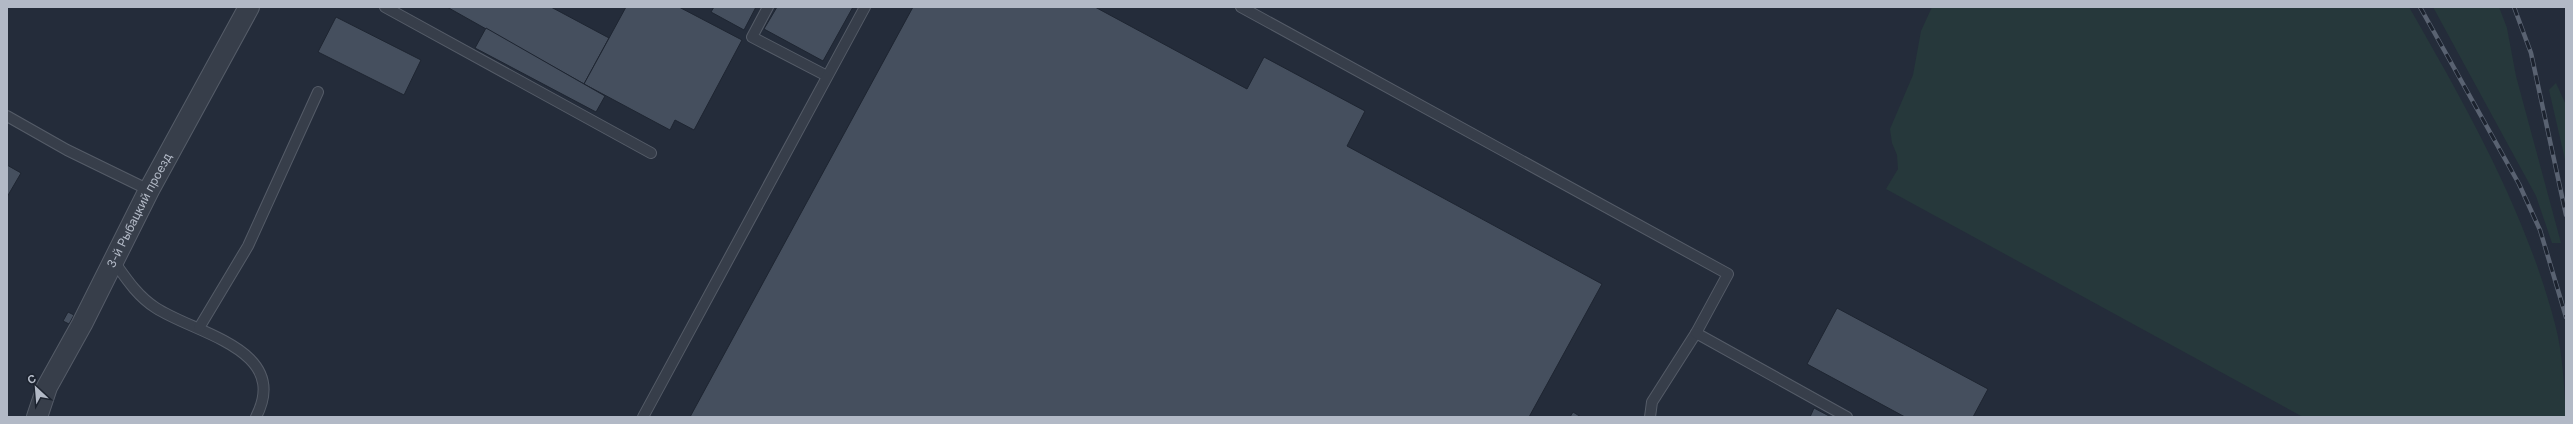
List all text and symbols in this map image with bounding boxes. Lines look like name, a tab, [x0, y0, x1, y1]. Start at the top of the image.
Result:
street label: 3-й Рыбацкий проезд	[103, 150, 175, 270]
north arrow	[16, 368, 56, 408]
text: С	[25, 371, 38, 387]

